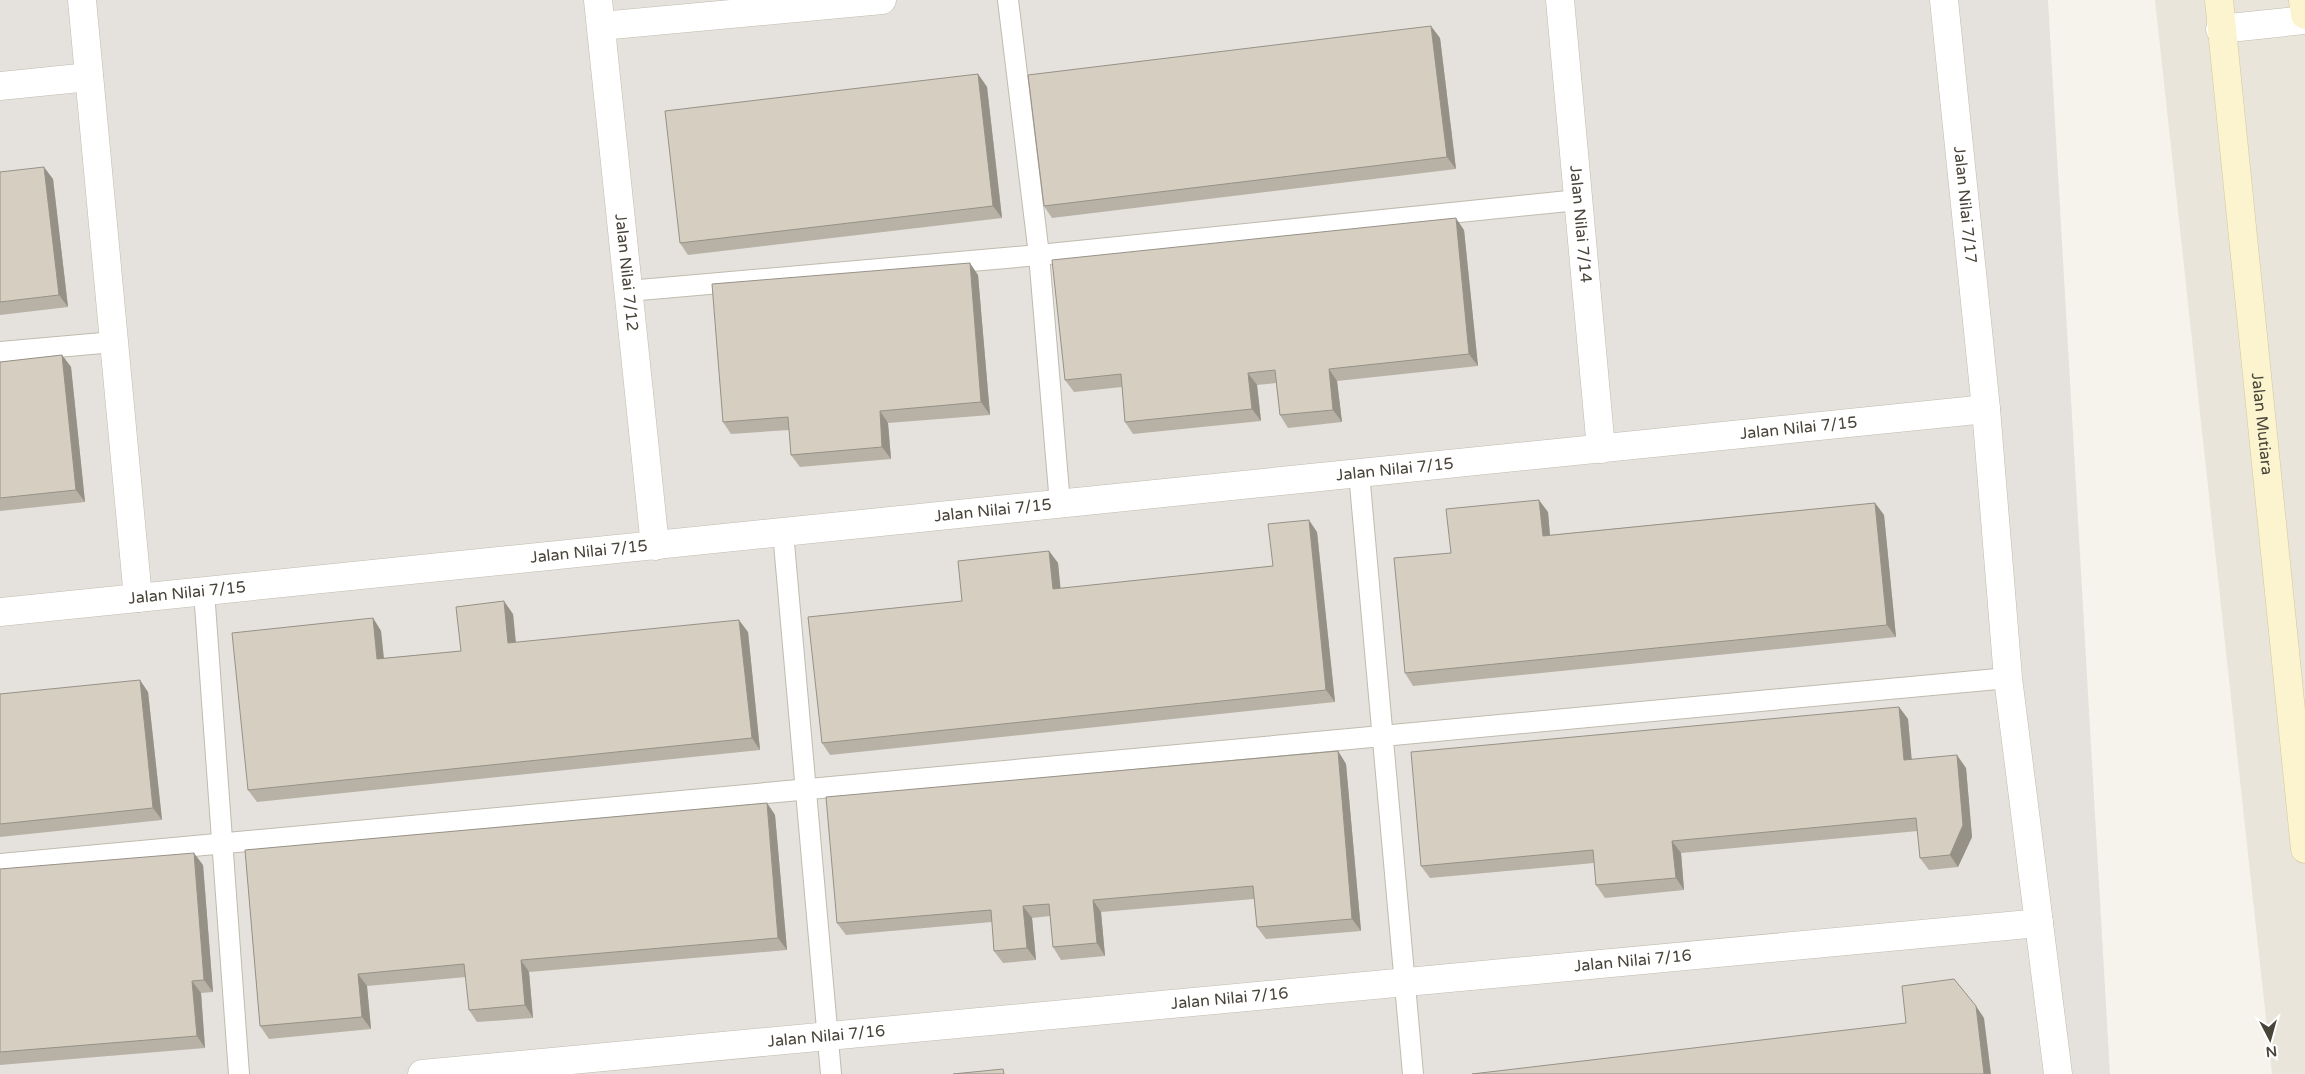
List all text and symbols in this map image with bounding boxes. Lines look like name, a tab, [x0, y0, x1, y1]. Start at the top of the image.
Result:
street label: Jalan Nilai 7/17	[1949, 145, 1981, 265]
street label: Jalan Nilai 7/14	[1565, 164, 1596, 284]
street label: Jalan Nilai 7/12	[610, 213, 643, 332]
street label: Jalan Mutiara	[2247, 372, 2277, 476]
street label: Jalan Nilai 7/15	[1739, 412, 1858, 444]
street label: Jalan Nilai 7/15	[1335, 453, 1454, 485]
street label: Jalan Nilai 7/15	[933, 495, 1053, 526]
street label: Jalan Nilai 7/15	[529, 536, 649, 568]
street label: Jalan Nilai 7/15	[127, 577, 247, 609]
street label: Jalan Nilai 7/16	[1573, 945, 1692, 976]
street label: Jalan Nilai 7/16	[1170, 983, 1289, 1014]
north arrow	[2245, 1014, 2295, 1064]
street label: Jalan Nilai 7/16	[767, 1021, 886, 1052]
text: N	[2265, 1042, 2278, 1060]

